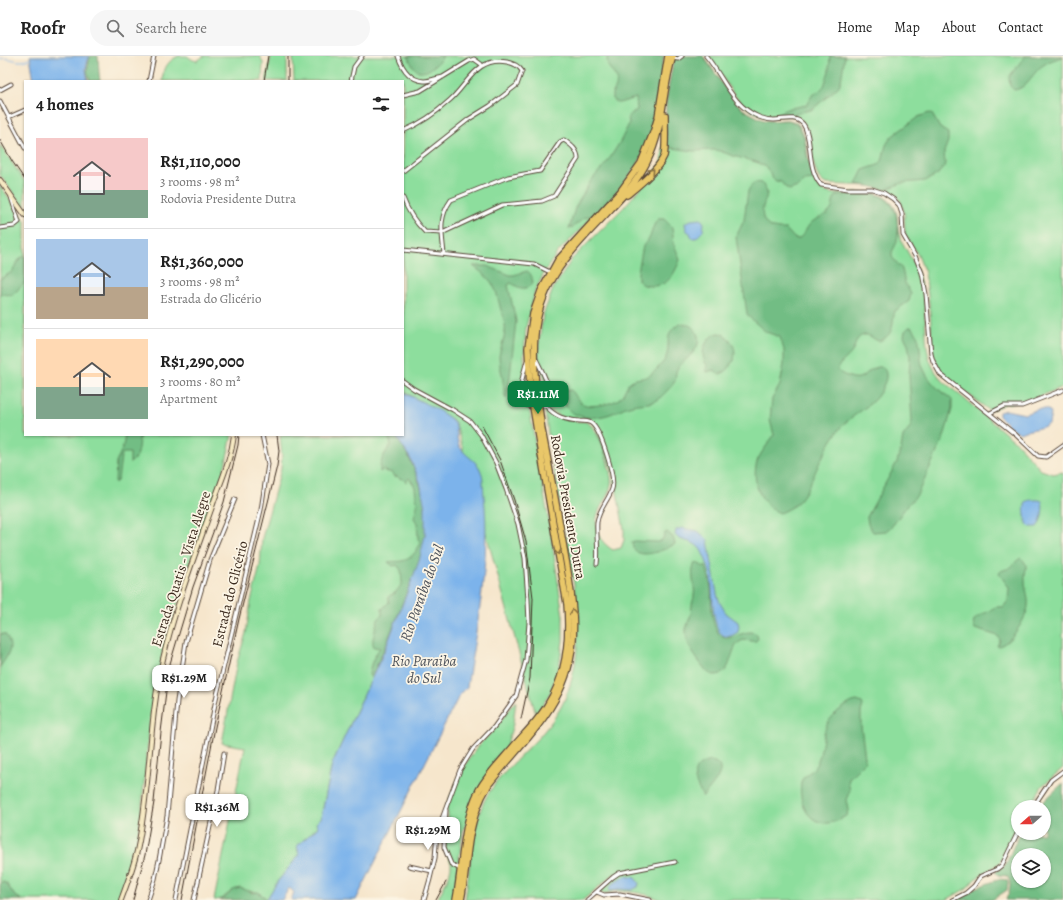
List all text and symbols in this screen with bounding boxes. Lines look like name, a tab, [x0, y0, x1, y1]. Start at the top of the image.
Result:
search box	[90, 10, 370, 46]
text: Roofr	[20, 15, 66, 41]
icon: search	[104, 17, 126, 39]
text: Search here	[136, 18, 207, 38]
text: Home	[837, 18, 872, 37]
text: Map	[894, 18, 920, 37]
text: About	[942, 18, 976, 37]
text: Contact	[998, 18, 1043, 37]
text: 4 homes	[36, 93, 94, 116]
icon: filters	[370, 93, 392, 115]
text: R$1,110,000	[160, 150, 240, 173]
icon: home	[68, 154, 116, 202]
one-way arrow	[647, 169, 654, 176]
text: 3 rooms · 98 m²	[160, 173, 239, 190]
text: Rodovia Presidente Dutra	[160, 190, 296, 207]
text: R$1,360,000	[160, 250, 244, 273]
icon: home	[68, 255, 116, 303]
text: 3 rooms · 98 m²	[160, 273, 239, 290]
text: Estrada do Glicério	[160, 290, 261, 307]
text: R$1,290,000	[160, 350, 244, 373]
icon: home	[68, 355, 116, 403]
text: 3 rooms · 80 m²	[160, 373, 240, 390]
pin: R$1.11M	[501, 381, 575, 415]
text: R$1.11M	[517, 385, 559, 402]
text: Apartment	[160, 390, 218, 407]
street label: Rodovia Presidente Dutra	[546, 433, 590, 581]
street label: Estrada Quatis - Vista Alegre	[147, 489, 215, 649]
street label: Estrada do Glicério	[208, 539, 252, 649]
water label: Rio Paraíba do Sul	[395, 542, 449, 644]
one-way arrow	[553, 549, 562, 555]
one-way arrow	[569, 609, 578, 615]
water label: Rio Paraiba do Sul	[392, 651, 457, 688]
pin: R$1.29M	[147, 665, 221, 699]
text: R$1.29M	[161, 669, 207, 686]
pin: R$1.36M	[180, 794, 254, 828]
text: R$1.36M	[194, 798, 240, 815]
north arrow	[1011, 800, 1051, 840]
map controls	[1011, 800, 1051, 888]
pin: R$1.29M	[391, 817, 465, 851]
text: R$1.29M	[405, 821, 451, 838]
button: layers	[1011, 848, 1051, 888]

